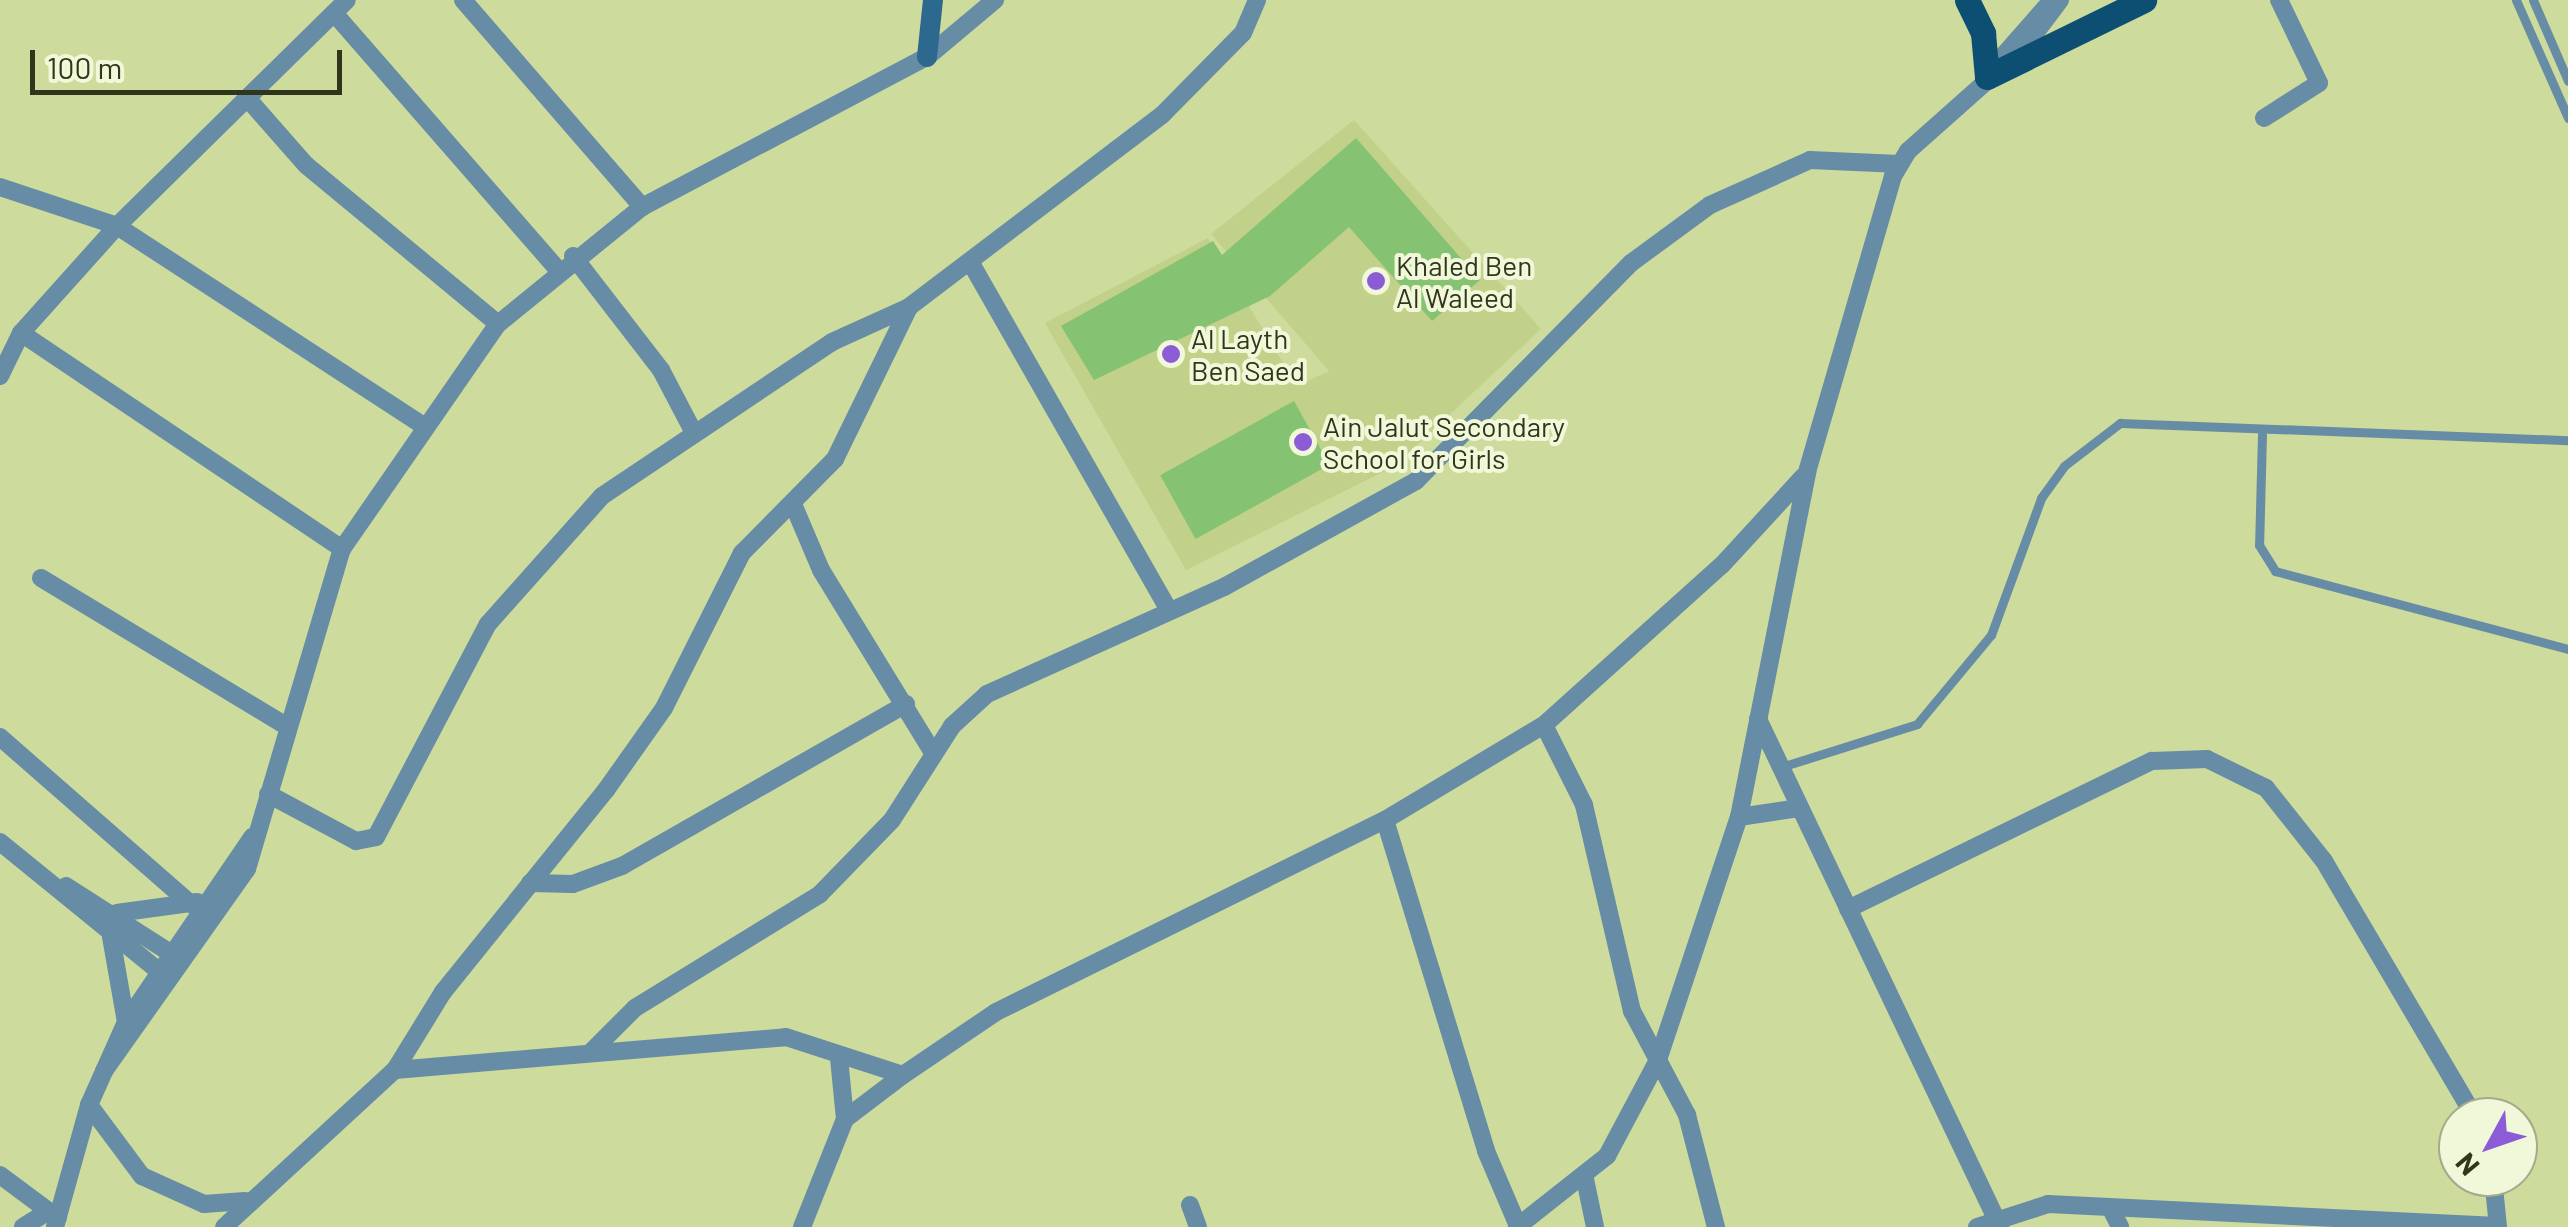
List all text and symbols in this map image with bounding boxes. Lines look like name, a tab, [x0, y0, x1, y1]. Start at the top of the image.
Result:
scale bar	[35, 30, 348, 92]
text: 100 m	[47, 49, 122, 85]
place label: Khaled Ben Al Waleed	[1396, 248, 1532, 314]
marker: Khaled Ben Al Waleed	[1365, 270, 1387, 292]
place label: Al Layth Ben Saed	[1191, 321, 1305, 387]
marker: Al Layth Ben Saed	[1160, 343, 1182, 365]
place label: Ain Jalut Secondary School for Girls	[1323, 409, 1565, 475]
marker: Ain Jalut Secondary School for Girls	[1292, 431, 1314, 453]
north arrow	[2438, 1097, 2538, 1197]
text: N	[2448, 1147, 2486, 1183]

